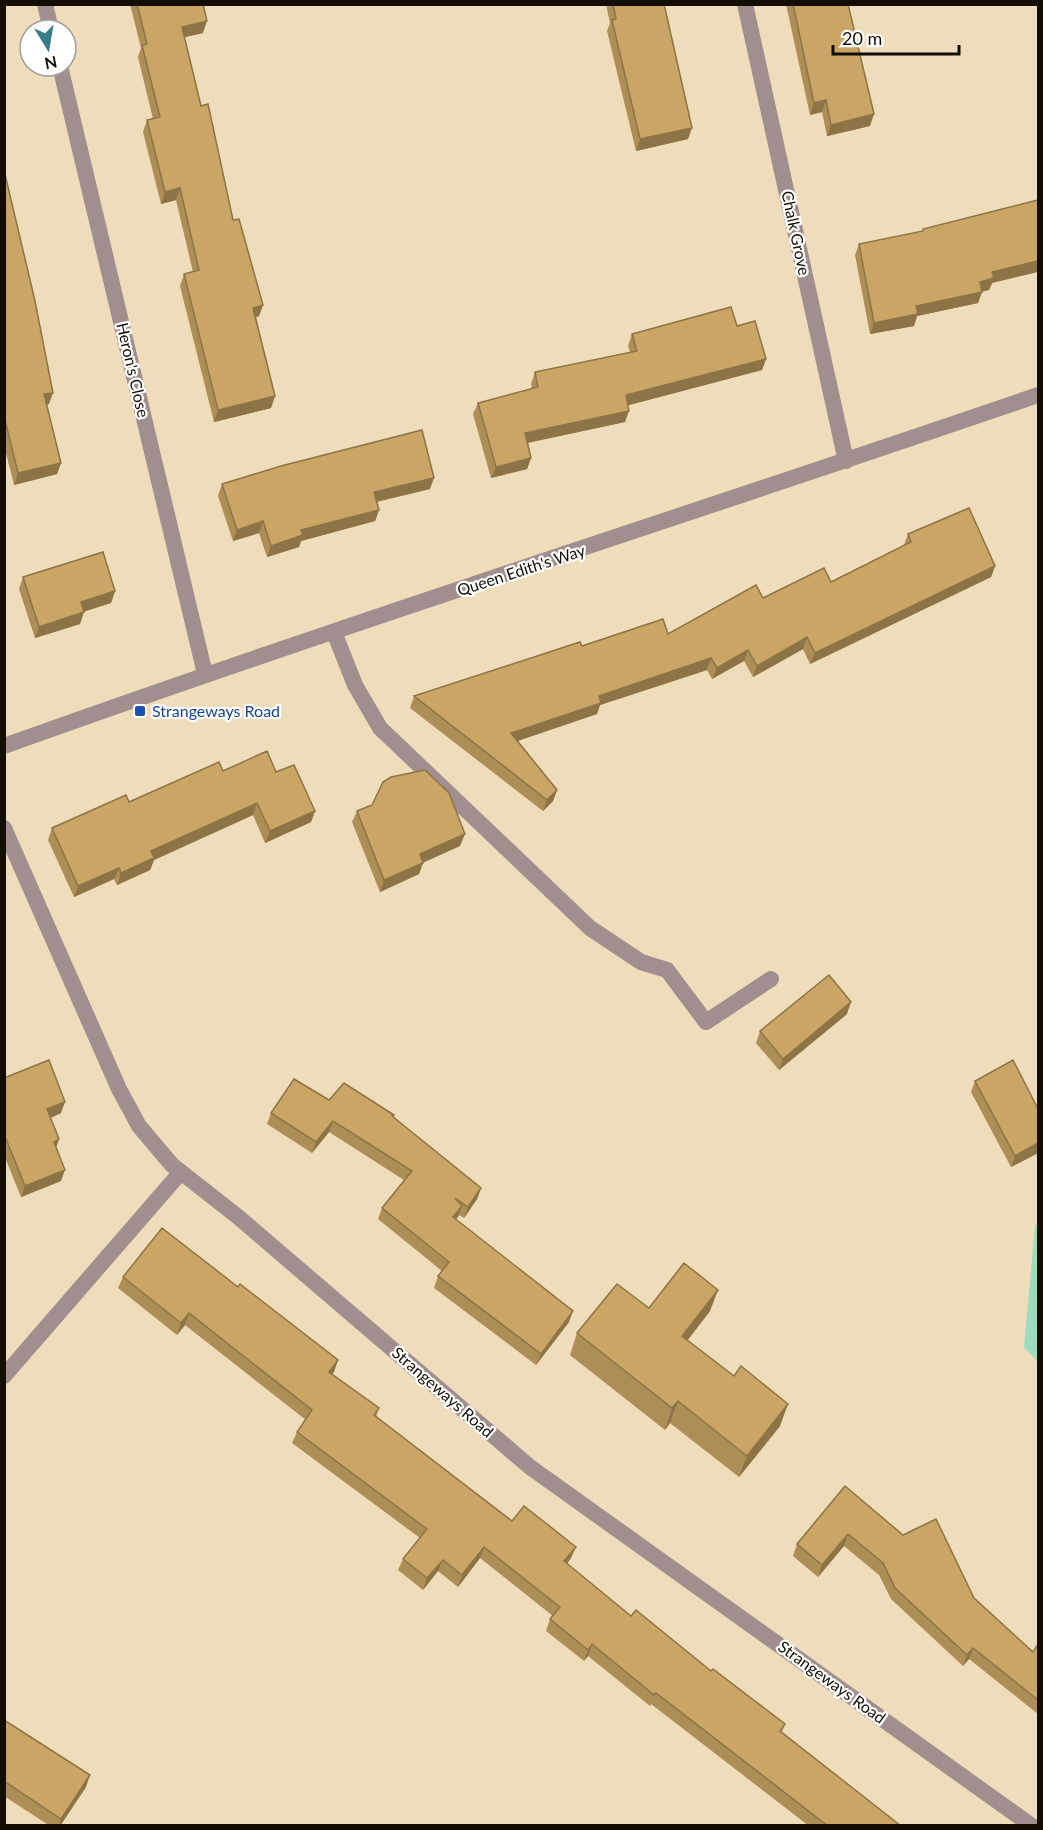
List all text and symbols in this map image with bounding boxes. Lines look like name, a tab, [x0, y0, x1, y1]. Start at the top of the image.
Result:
north arrow	[18, 18, 78, 78]
scale bar	[833, 18, 959, 56]
text: 20 m	[842, 27, 882, 49]
text: N	[43, 53, 59, 74]
street label: Chalk Grove	[778, 189, 815, 277]
street label: Heron's Close	[113, 321, 154, 419]
street label: Queen Edith's Way	[455, 540, 588, 599]
place label: Strangeways Road	[152, 701, 280, 720]
marker: Strangeways Road	[133, 704, 147, 718]
street label: Strangeways Road	[389, 1342, 498, 1441]
street label: Strangeways Road	[775, 1636, 890, 1727]

